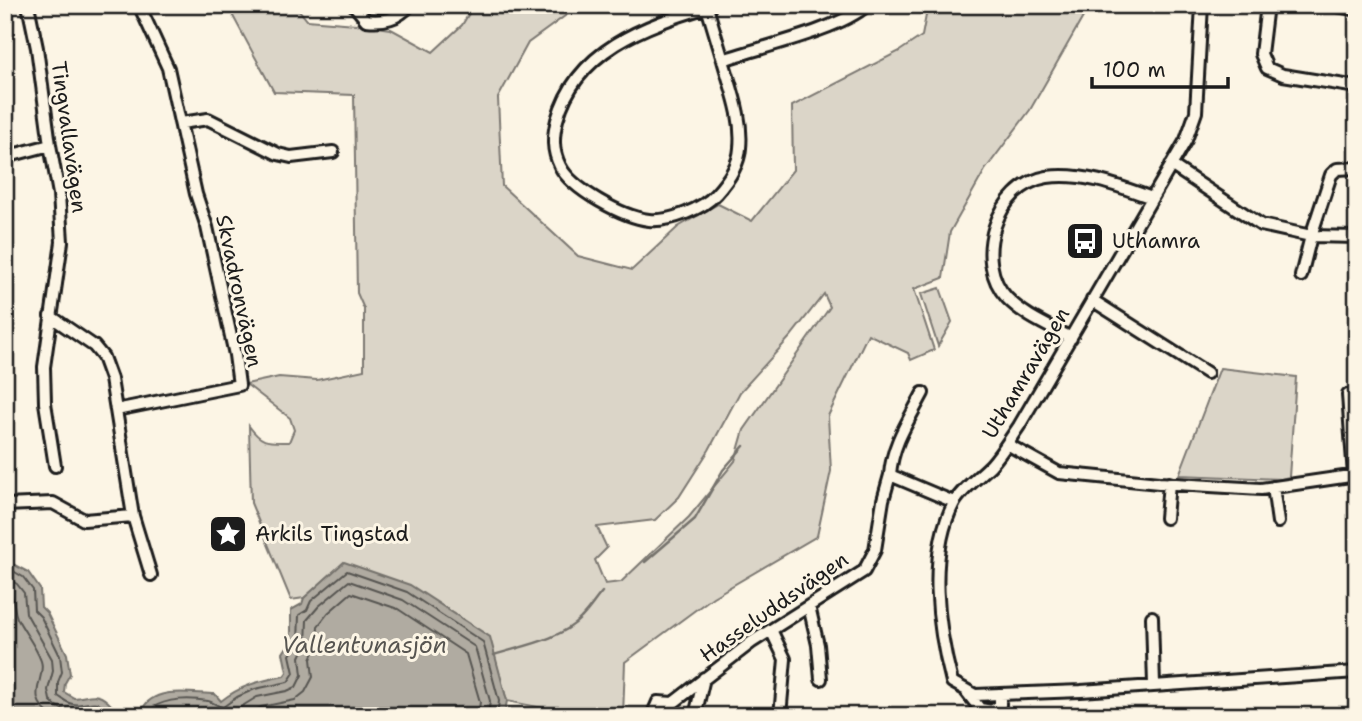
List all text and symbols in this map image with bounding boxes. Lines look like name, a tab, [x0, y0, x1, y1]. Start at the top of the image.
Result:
scale bar	[1092, 46, 1229, 90]
text: 100 m	[1103, 56, 1166, 84]
street label: Tingvallavägen	[44, 59, 94, 215]
street label: Skvadronvägen	[209, 212, 269, 370]
bus stop icon: Uthamra	[1064, 220, 1106, 262]
place label: Uthamra	[1112, 227, 1200, 255]
street label: Uthamravägen	[976, 302, 1076, 444]
place icon: Arkils Tingstad	[207, 513, 249, 555]
place label: Arkils Tingstad	[255, 520, 409, 548]
street label: Hasseluddsvägen	[694, 545, 854, 669]
water label: Vallentunasjön	[281, 630, 447, 660]

